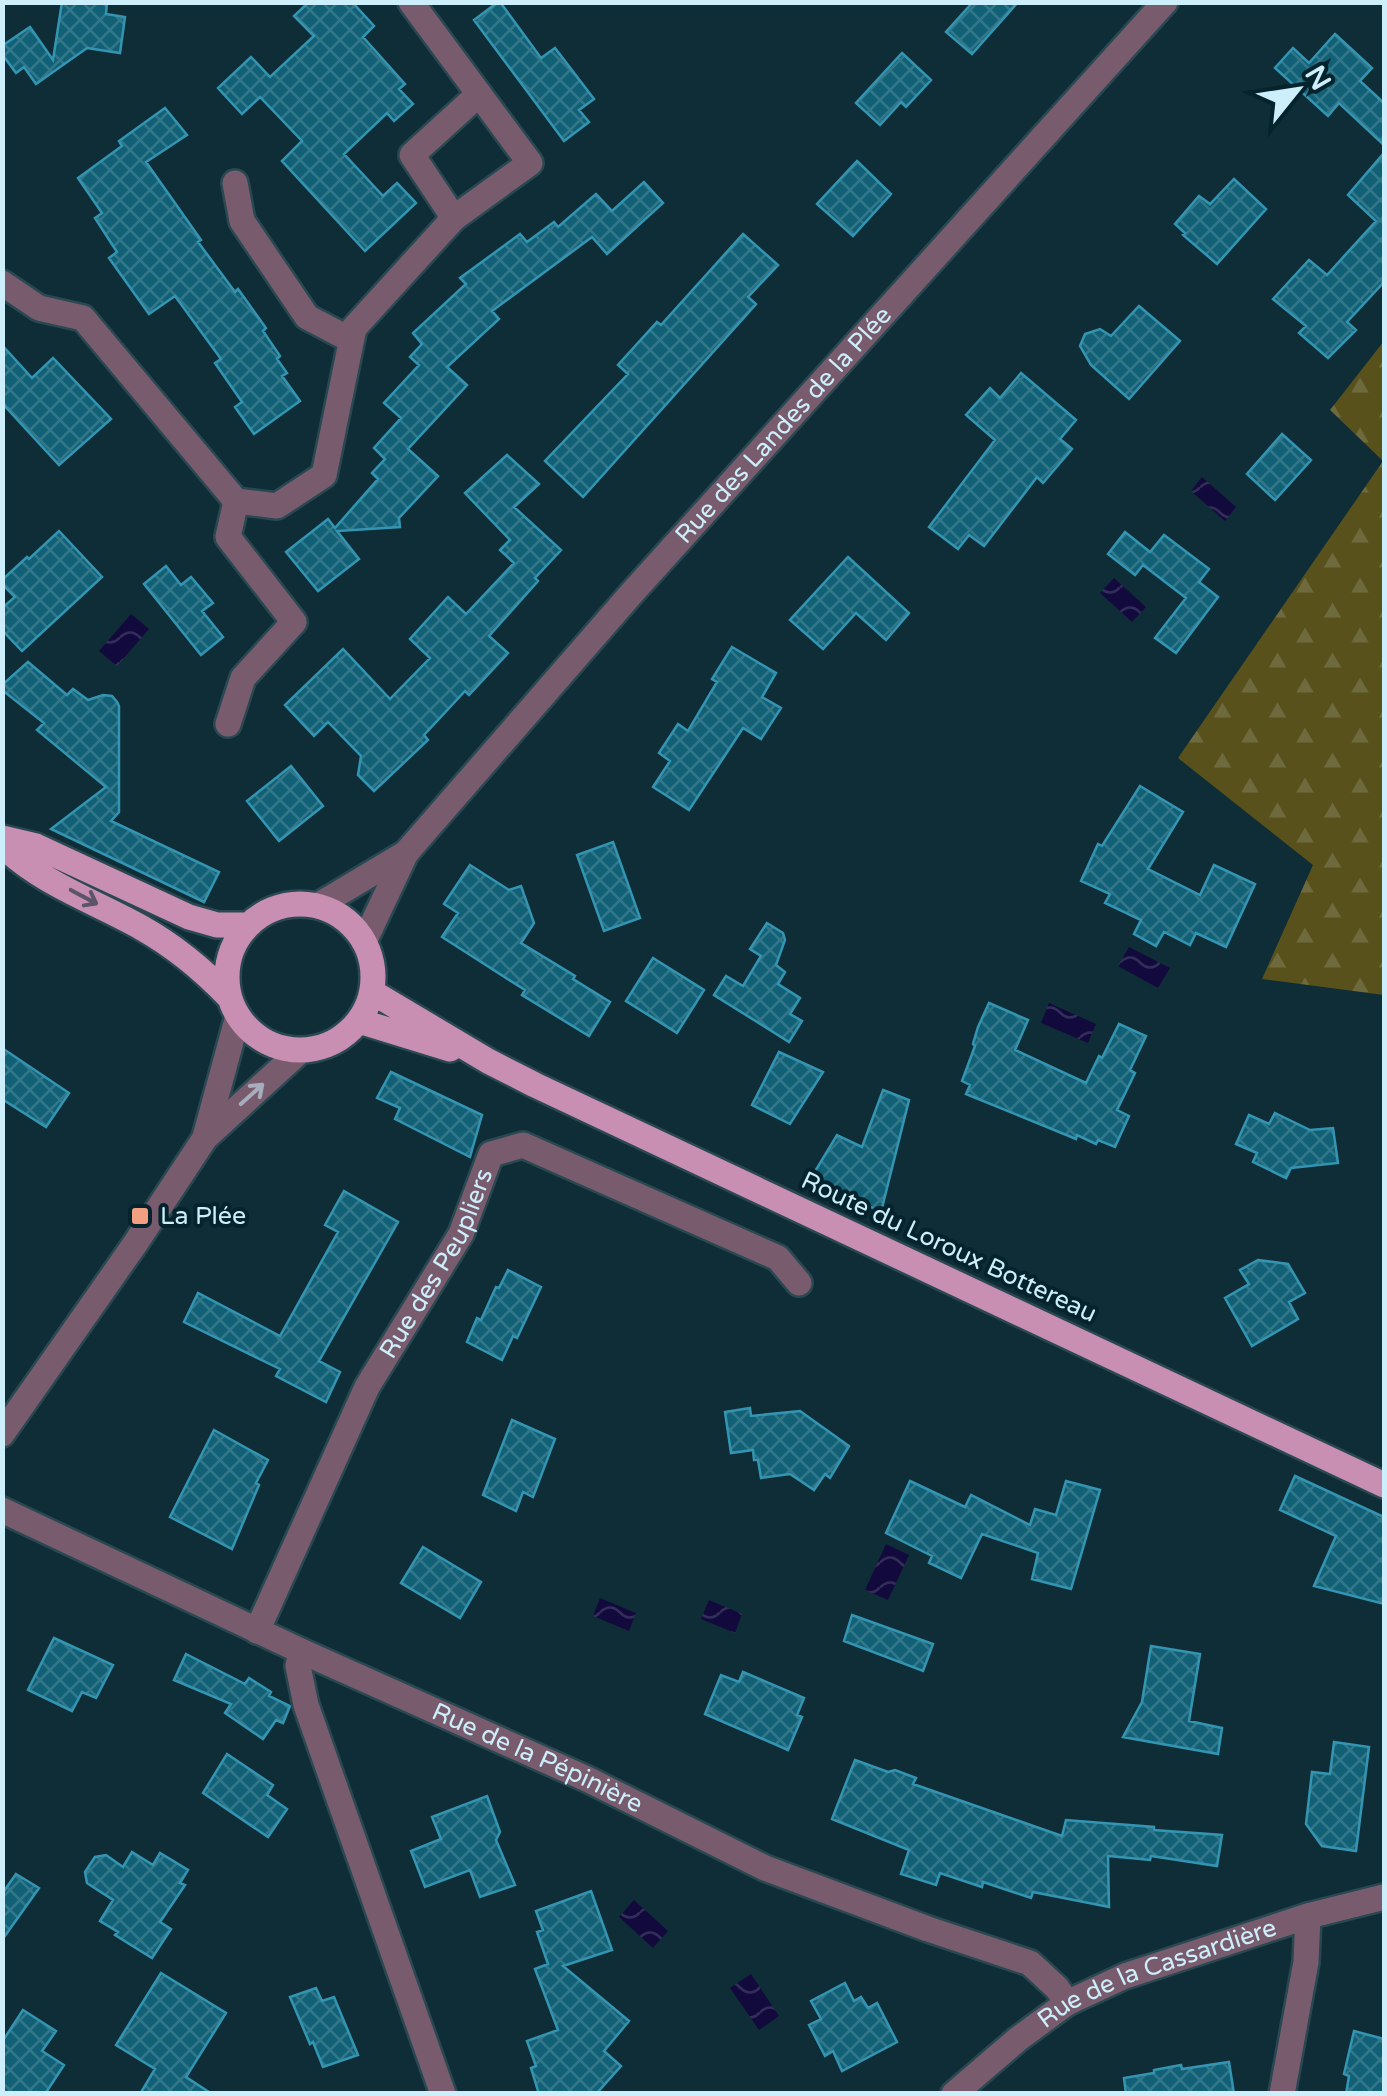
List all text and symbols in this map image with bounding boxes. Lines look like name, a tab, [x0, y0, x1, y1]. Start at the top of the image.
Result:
north arrow	[1247, 40, 1347, 140]
text: N	[1297, 60, 1338, 96]
street label: Rue des Landes de la Plée	[669, 300, 898, 550]
one-way arrow	[68, 888, 98, 907]
one-way arrow	[239, 1083, 264, 1106]
street label: Rue des Peupliers	[373, 1164, 499, 1364]
street label: Route du Loroux Bottereau	[796, 1165, 1102, 1329]
place label: La Plée	[160, 1201, 246, 1231]
marker: La Plée	[129, 1205, 151, 1227]
street label: Rue de la Pépinière	[427, 1697, 648, 1819]
street label: Rue de la Cassardière	[1032, 1912, 1280, 2035]

